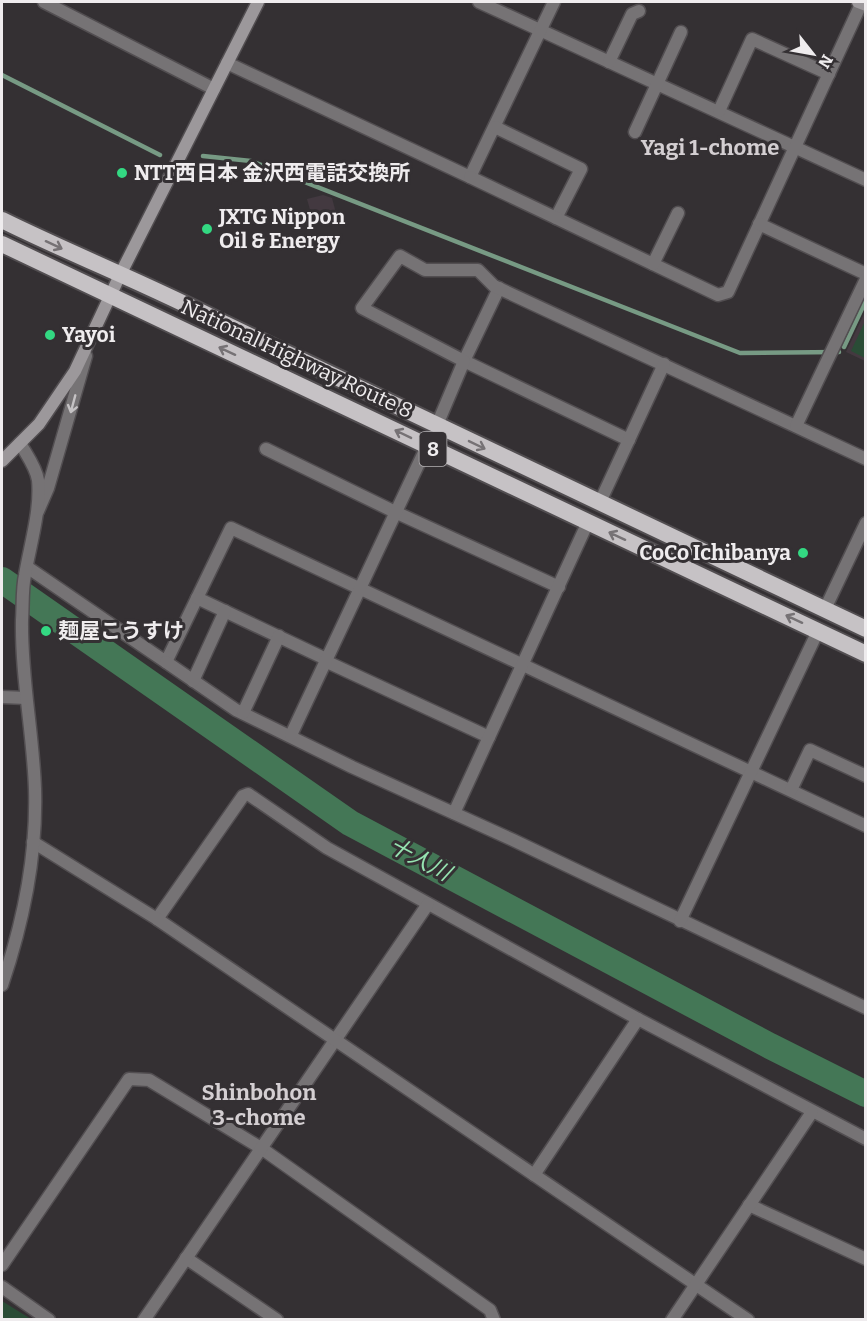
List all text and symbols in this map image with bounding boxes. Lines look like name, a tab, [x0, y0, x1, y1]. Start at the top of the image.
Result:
north arrow	[783, 24, 843, 84]
text: N	[814, 51, 837, 72]
district label: Yagi 1-chome	[641, 134, 779, 161]
place label: NTT西日本 金沢西電話交換所	[134, 160, 410, 186]
marker: NTT西日本 金沢西電話交換所	[115, 166, 129, 180]
place label: JXTG Nippon Oil & Energy	[218, 204, 346, 254]
marker: JXTG Nippon Oil & Energy	[200, 222, 214, 236]
one-way arrow	[45, 240, 63, 252]
street label: National Highway Route 8	[177, 294, 417, 424]
place label: Yayoi	[62, 322, 116, 348]
marker: Yayoi	[43, 328, 57, 342]
one-way arrow	[219, 344, 237, 356]
one-way arrow	[67, 394, 79, 413]
one-way arrow	[395, 428, 413, 440]
road number: 8	[420, 432, 446, 466]
one-way arrow	[468, 439, 486, 451]
one-way arrow	[609, 530, 627, 542]
place label: CoCo Ichibanya	[639, 540, 791, 566]
marker: CoCo Ichibanya	[796, 546, 810, 560]
one-way arrow	[785, 613, 803, 625]
place label: 麺屋こうすけ	[58, 618, 184, 644]
marker: 麺屋こうすけ	[39, 624, 53, 638]
water label: 十人川	[385, 832, 457, 887]
district label: Shinbohon 3-chome	[202, 1079, 316, 1131]

